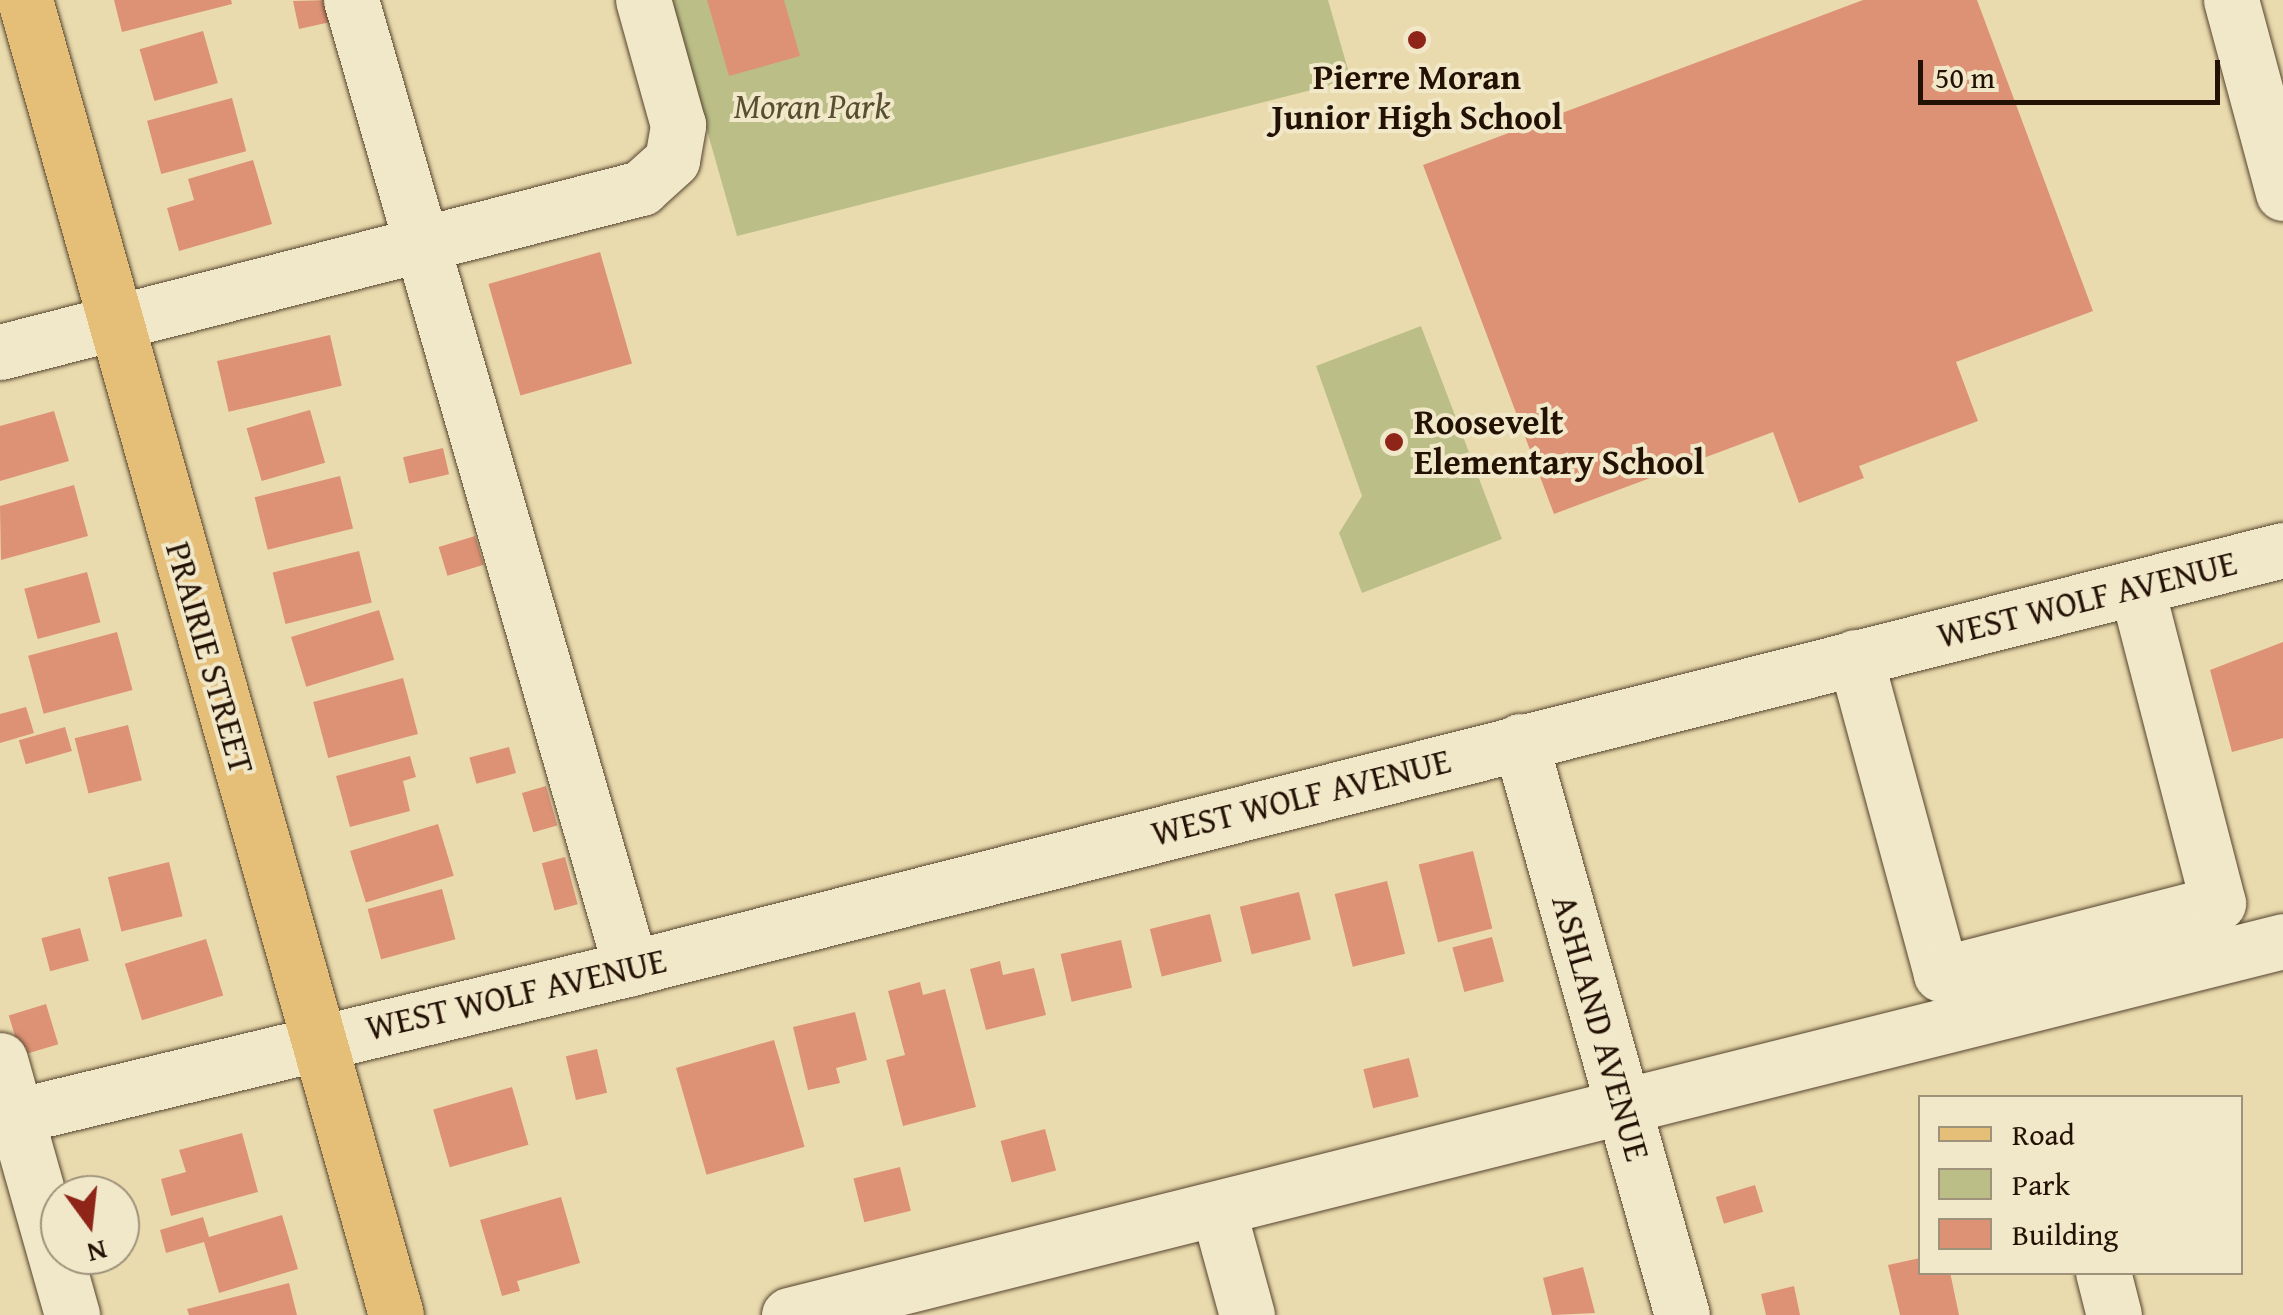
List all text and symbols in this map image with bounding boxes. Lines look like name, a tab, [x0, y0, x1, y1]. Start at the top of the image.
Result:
marker: Pierre Moran Junior High School	[1406, 29, 1428, 51]
scale bar	[1923, 40, 2226, 102]
text: 50 m	[1935, 55, 1995, 99]
place label: Pierre Moran Junior High School	[1272, 56, 1562, 138]
park label: Moran Park	[734, 85, 890, 127]
place label: Roosevelt Elementary School	[1414, 401, 1704, 483]
marker: Roosevelt Elementary School	[1383, 431, 1405, 453]
street label: PRAIRIE STREET	[157, 537, 263, 779]
street label: WEST WOLF AVENUE	[1933, 542, 2241, 656]
street label: WEST WOLF AVENUE	[1147, 740, 1455, 854]
street label: ASHLAND AVENUE	[1543, 890, 1659, 1166]
street label: WEST WOLF AVENUE	[362, 939, 670, 1049]
legend	[1918, 1095, 2243, 1275]
text: Road	[2012, 1112, 2075, 1156]
text: Park	[2012, 1162, 2070, 1206]
north arrow	[40, 1175, 140, 1275]
text: Building	[2012, 1212, 2118, 1256]
text: N	[83, 1230, 112, 1275]

